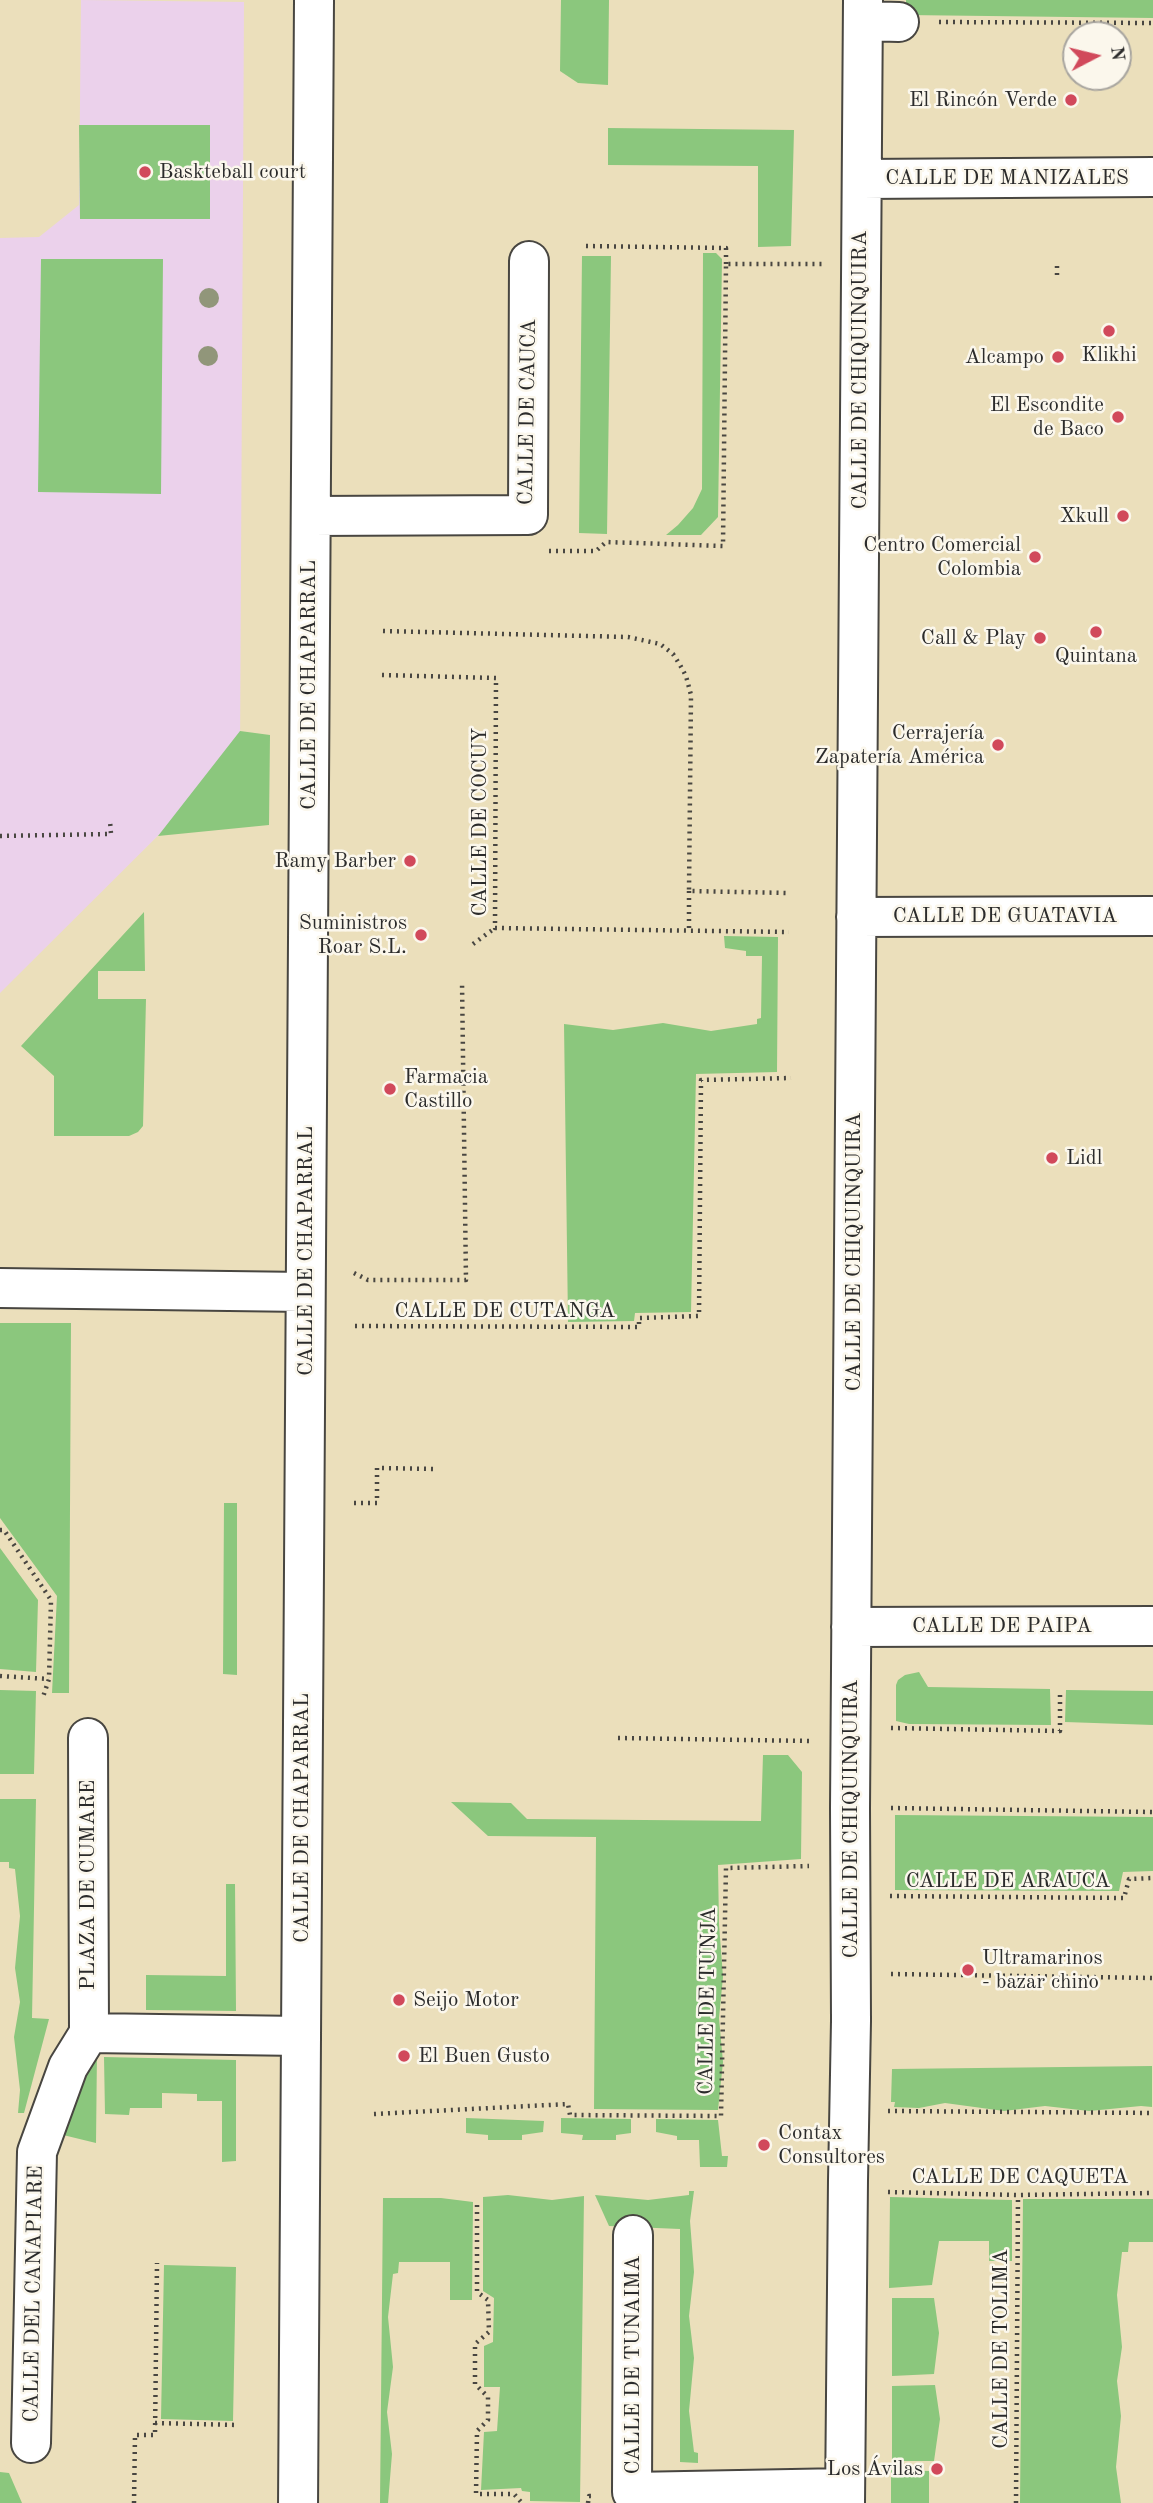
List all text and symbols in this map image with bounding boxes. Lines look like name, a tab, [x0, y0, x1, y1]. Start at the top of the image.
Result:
north arrow	[1062, 21, 1132, 91]
text: N	[1106, 45, 1127, 62]
place label: El Rincón Verde	[909, 87, 1057, 113]
marker: El Rincón Verde	[1063, 92, 1079, 108]
place label: Baskteball court	[159, 159, 306, 185]
marker: Baskteball court	[137, 164, 153, 180]
street label: CALLE DE MANIZALES	[885, 165, 1129, 191]
street label: CALLE DE CHIQUINQUIRA	[847, 230, 873, 510]
street label: CALLE DE CAUCA	[514, 319, 542, 505]
marker: Klikhi	[1101, 323, 1117, 339]
place label: Klikhi	[1081, 342, 1137, 368]
place label: Alcampo	[965, 344, 1044, 370]
marker: Alcampo	[1050, 349, 1066, 365]
place label: El Escondite de Baco	[990, 392, 1104, 442]
marker: El Escondite de Baco	[1110, 409, 1126, 425]
place label: Xkull	[1060, 503, 1109, 529]
marker: Xkull	[1115, 508, 1131, 524]
place label: Centro Comercial Colombia	[863, 532, 1021, 582]
marker: Centro Comercial Colombia	[1027, 549, 1043, 565]
street label: CALLE DE CHAPARRAL	[296, 560, 322, 810]
marker: Quintana	[1088, 624, 1104, 640]
place label: Call & Play	[921, 625, 1026, 651]
marker: Call & Play	[1032, 630, 1048, 646]
place label: Quintana	[1055, 643, 1137, 669]
place label: Cerrajería Zapatería América	[815, 720, 984, 770]
street label: CALLE DE COCUY	[467, 728, 493, 916]
marker: Cerrajería Zapatería América	[990, 737, 1006, 753]
place label: Ramy Barber	[274, 848, 396, 874]
marker: Ramy Barber	[402, 853, 418, 869]
street label: CALLE DE GUATAVIA	[893, 903, 1117, 929]
place label: Suministros Roar S.L.	[299, 910, 407, 960]
marker: Suministros Roar S.L.	[413, 927, 429, 943]
place label: Farmacia Castillo	[404, 1064, 488, 1114]
marker: Farmacia Castillo	[382, 1081, 398, 1097]
street label: CALLE DE CHIQUINQUIRA	[841, 1112, 867, 1392]
street label: CALLE DE CHAPARRAL	[293, 1126, 319, 1376]
place label: Lidl	[1066, 1145, 1102, 1171]
marker: Lidl	[1044, 1150, 1060, 1166]
street label: CALLE DE CUTANGA	[395, 1298, 615, 1324]
street label: CALLE DE PAIPA	[912, 1613, 1092, 1639]
street label: CALLE DE CHIQUINQUIRA	[838, 1679, 864, 1959]
street label: CALLE DE CHAPARRAL	[289, 1693, 315, 1943]
street label: PLAZA DE CUMARE	[75, 1780, 101, 1990]
street label: CALLE DE ARAUCA	[906, 1868, 1110, 1894]
street label: CALLE DE TUNJA	[694, 1907, 722, 2095]
place label: Ultramarinos - bazar chino	[982, 1945, 1103, 1995]
marker: Ultramarinos - bazar chino	[960, 1962, 976, 1978]
place label: Seijo Motor	[413, 1987, 519, 2013]
marker: Seijo Motor	[391, 1992, 407, 2008]
place label: El Buen Gusto	[418, 2043, 550, 2069]
marker: El Buen Gusto	[396, 2048, 412, 2064]
place label: Contax Consultores	[778, 2120, 885, 2170]
marker: Contax Consultores	[756, 2137, 772, 2153]
street label: CALLE DE CAQUETA	[911, 2164, 1129, 2190]
street label: CALLE DEL CANAPIARE	[19, 2165, 49, 2423]
street label: CALLE DE TOLIMA	[988, 2249, 1014, 2449]
street label: CALLE DE TUNAIMA	[620, 2255, 646, 2475]
place label: Los Ávilas	[827, 2456, 923, 2482]
marker: Los Ávilas	[929, 2461, 945, 2477]

